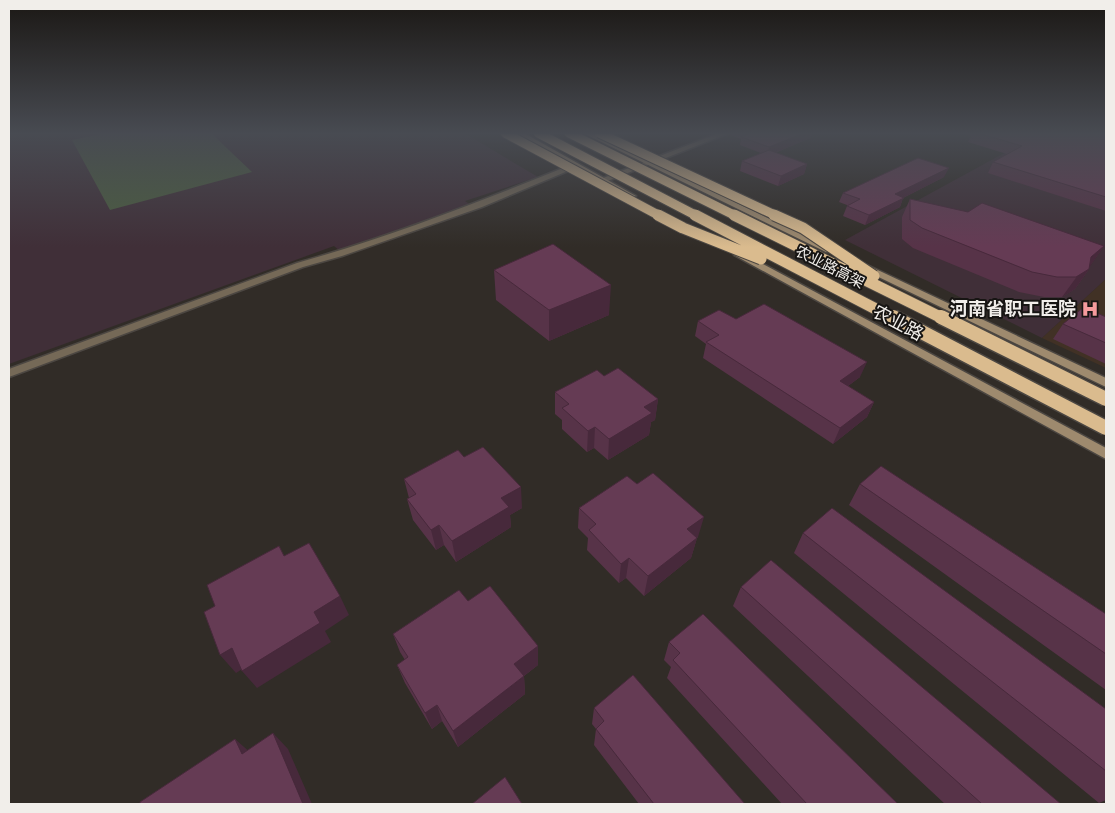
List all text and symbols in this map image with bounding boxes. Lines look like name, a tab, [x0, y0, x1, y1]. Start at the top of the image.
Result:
street label: 农业路高架	[793, 243, 867, 291]
place label: 河南省职工医院	[950, 299, 1076, 319]
hospital icon: 河南省职工医院	[1080, 299, 1100, 319]
street label: 农业路	[869, 301, 927, 345]

